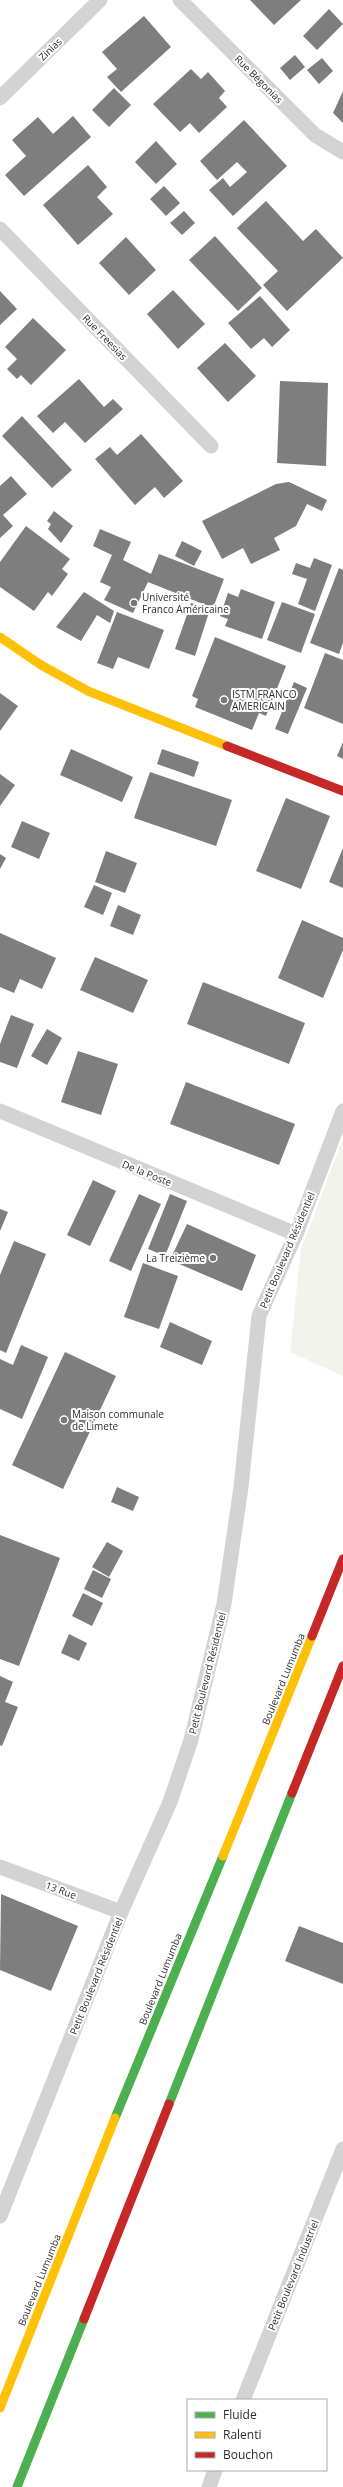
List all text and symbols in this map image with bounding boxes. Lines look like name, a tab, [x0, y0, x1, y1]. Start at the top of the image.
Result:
street label: Zinias	[35, 34, 65, 63]
street label: Rue Bégonias	[232, 52, 286, 106]
street label: Rue Freesias	[80, 311, 131, 363]
place label: Université Franco Américaine	[142, 590, 229, 616]
marker: Université Franco Américaine	[129, 598, 139, 608]
place label: ISTM FRANCO AMERICAIN	[232, 687, 297, 713]
marker: ISTM FRANCO AMERICAIN	[219, 695, 229, 705]
street label: De la Poste	[120, 1157, 174, 1189]
street label: Petit Boulevard Résidentiel	[256, 1190, 318, 1310]
place label: La Treizième	[146, 1251, 205, 1265]
marker: La Treizième	[208, 1253, 218, 1263]
place label: Maison communale de Limete	[72, 1407, 164, 1433]
marker: Maison communale de Limete	[59, 1415, 69, 1425]
street label: Petit Boulevard Résidentiel	[185, 1611, 229, 1735]
street label: Boulevard Lumumba	[258, 1631, 308, 1727]
street label: 13 Rue	[44, 1878, 79, 1902]
street label: Petit Boulevard Résidentiel	[66, 1915, 126, 2037]
street label: Boulevard Lumumba	[135, 1931, 185, 2027]
street label: Petit Boulevard Industriel	[264, 2218, 322, 2332]
street label: Boulevard Lumumba	[14, 2232, 64, 2328]
legend	[187, 2399, 327, 2471]
text: Fluide	[223, 2406, 257, 2423]
text: Ralenti	[223, 2426, 262, 2443]
text: Bouchon	[223, 2446, 273, 2463]

